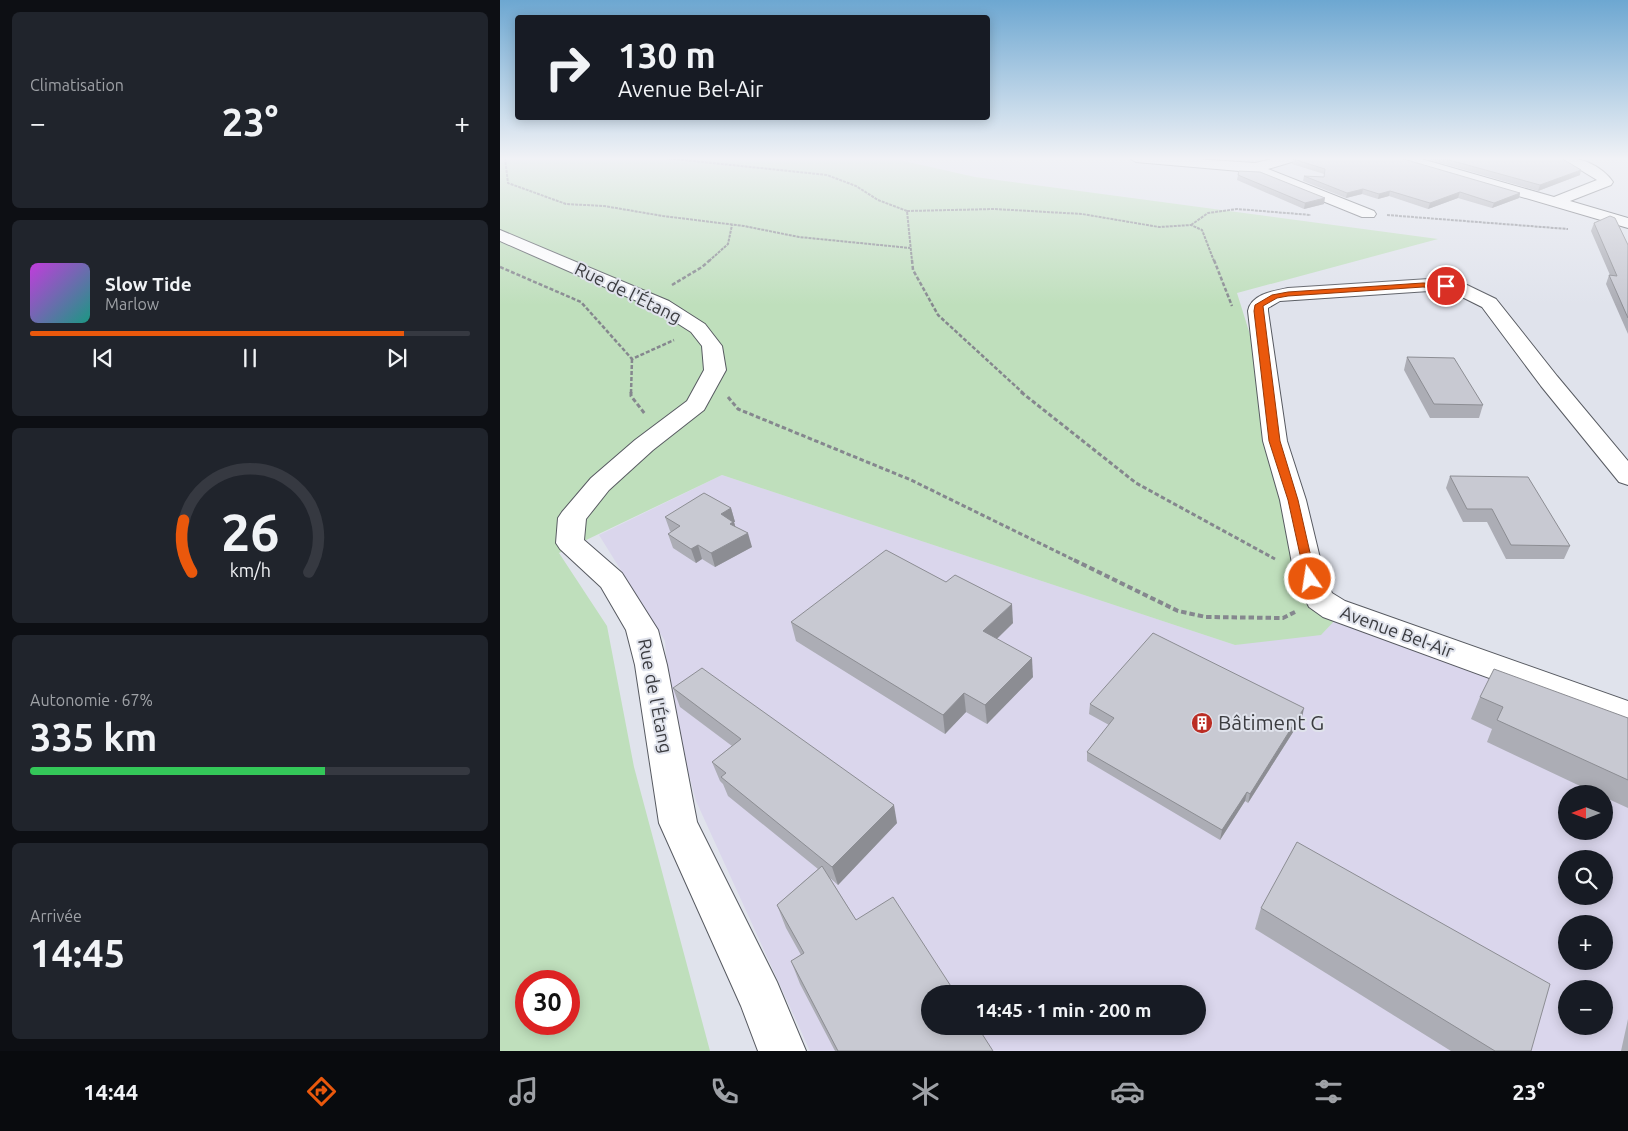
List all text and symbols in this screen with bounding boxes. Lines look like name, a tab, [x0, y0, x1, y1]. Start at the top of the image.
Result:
icon: right	[535, 35, 600, 100]
text: 130 m	[618, 35, 716, 75]
text: Climatisation	[30, 76, 124, 94]
text: Avenue Bel-Air	[618, 76, 763, 101]
text: 23°	[222, 101, 278, 143]
text: −	[30, 107, 46, 138]
text: +	[454, 107, 470, 138]
street label: Rue de l'Étang	[572, 257, 685, 327]
pin	[1425, 265, 1467, 307]
icon: arrive	[1432, 272, 1460, 300]
text: Slow Tide	[105, 273, 192, 295]
text: Marlow	[105, 295, 159, 313]
icon: previous	[89, 344, 117, 372]
icon: pause	[236, 344, 264, 372]
icon: next	[383, 344, 411, 372]
text: 26	[221, 503, 279, 561]
position arrow	[1283, 552, 1335, 604]
text: km/h	[229, 560, 271, 580]
street label: Avenue Bel-Air	[1338, 601, 1457, 661]
street label: Rue de l'Étang	[635, 637, 678, 755]
text: Autonomie · 67%	[30, 691, 153, 709]
place label: Bâtiment G	[1218, 710, 1324, 734]
building icon: Bâtiment G	[1190, 711, 1214, 735]
text: 335 km	[30, 716, 157, 758]
north arrow	[1558, 785, 1612, 840]
map controls	[1558, 785, 1613, 1035]
button: search	[1558, 850, 1613, 905]
text: Arrivée	[30, 907, 82, 925]
button: +	[1558, 915, 1613, 970]
text: 14:45	[30, 932, 125, 974]
speed limit sign: 30	[515, 970, 580, 1035]
button: −	[1558, 980, 1613, 1035]
text: 14:45 · 1 min · 200 m	[976, 999, 1151, 1021]
icon: directions	[304, 1074, 339, 1109]
icon: music	[506, 1074, 541, 1109]
icon: phone	[707, 1074, 742, 1109]
icon: climate	[908, 1074, 943, 1109]
icon: car	[1110, 1074, 1145, 1109]
icon: filters	[1311, 1074, 1346, 1109]
text: 14:44	[83, 1079, 138, 1104]
text: 23°	[1512, 1079, 1545, 1104]

